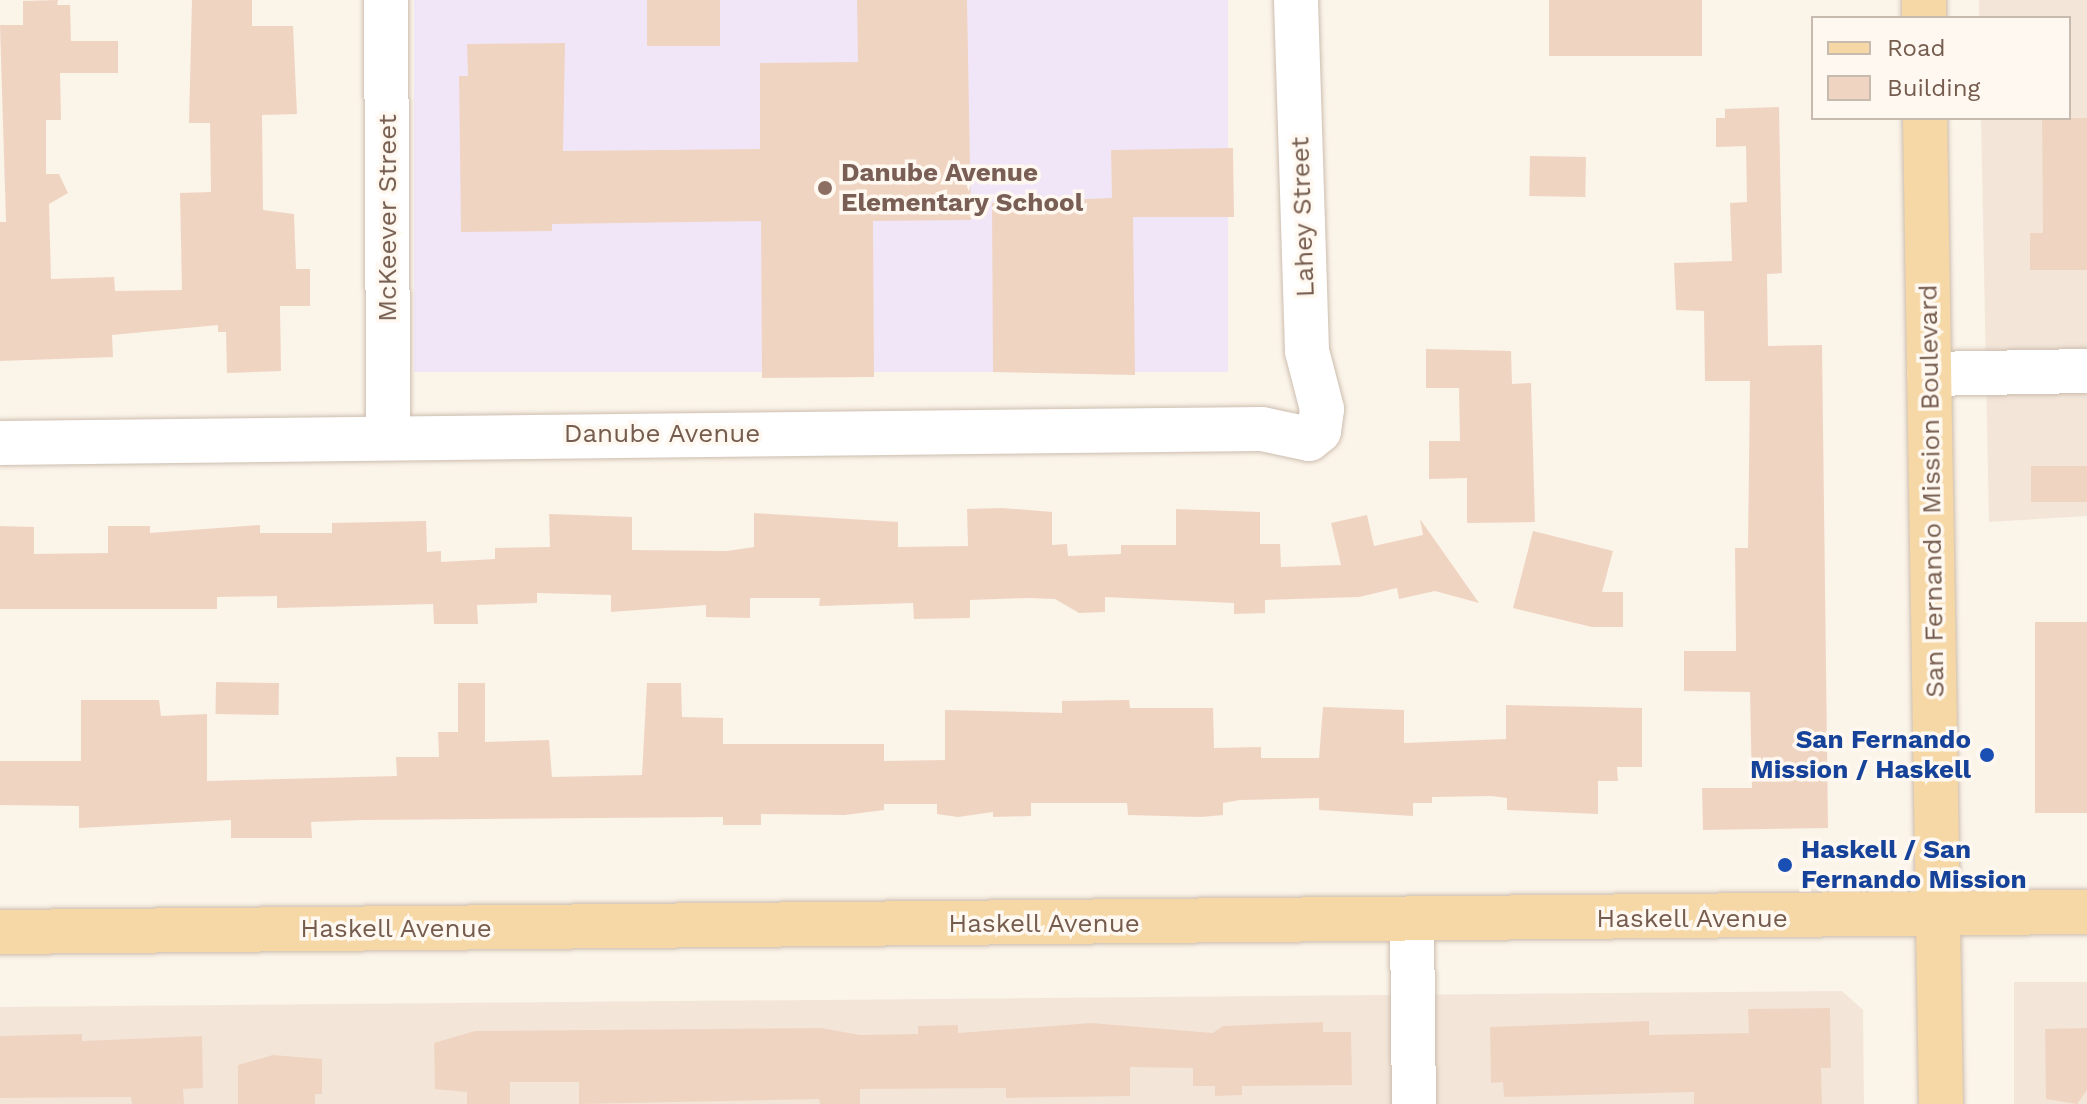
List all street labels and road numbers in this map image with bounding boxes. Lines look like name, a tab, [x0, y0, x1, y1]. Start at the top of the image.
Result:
street label: McKeever Street	[372, 114, 404, 322]
street label: Lahey Street	[1285, 136, 1321, 298]
street label: San Fernando Mission Boulevard	[1913, 284, 1951, 698]
street label: Danube Avenue	[563, 418, 761, 450]
street label: Haskell Avenue	[1595, 903, 1789, 935]
street label: Haskell Avenue	[947, 908, 1141, 940]
street label: Haskell Avenue	[299, 913, 493, 945]

